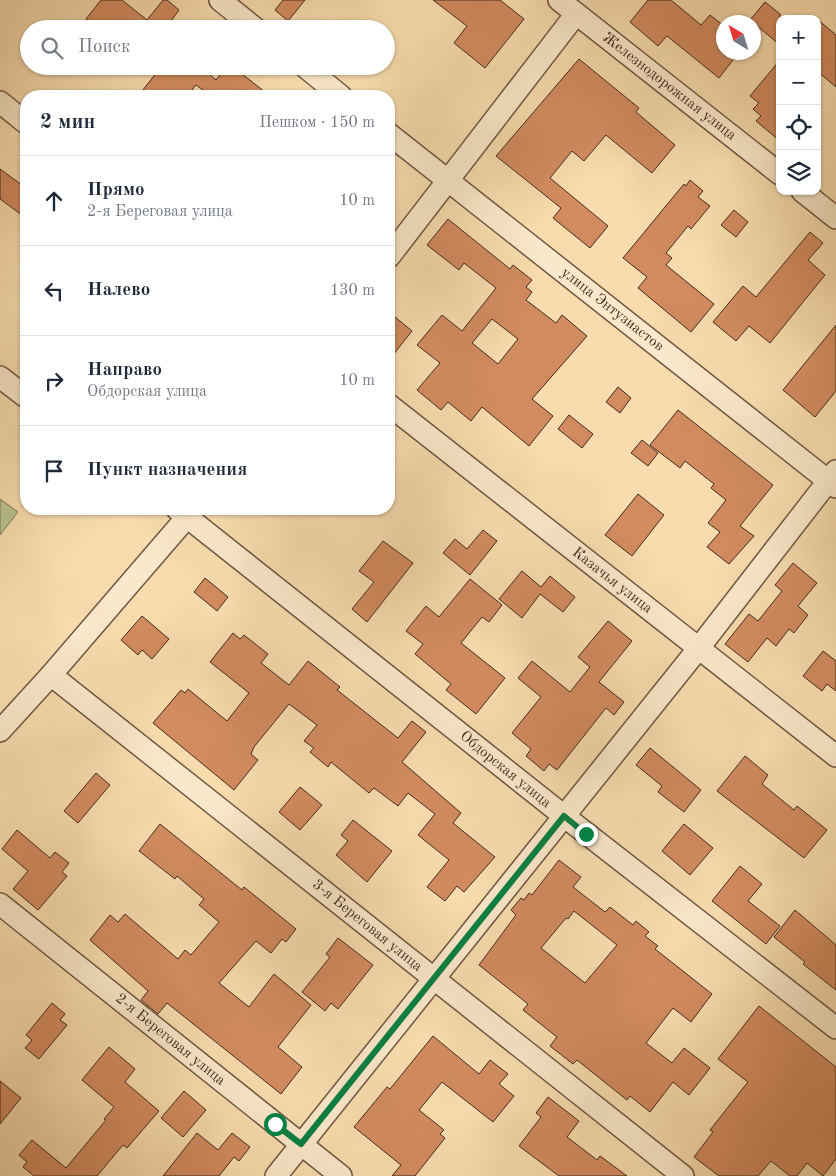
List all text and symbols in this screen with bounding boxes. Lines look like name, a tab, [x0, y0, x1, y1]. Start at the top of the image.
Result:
north arrow	[716, 15, 761, 60]
map controls	[776, 15, 821, 195]
button: +	[776, 15, 821, 60]
search box	[20, 20, 395, 75]
street label: Железнодорожная улица	[599, 30, 739, 144]
icon: search	[38, 34, 66, 62]
text: Поиск	[78, 38, 130, 57]
button: −	[776, 60, 821, 105]
button: locate	[776, 105, 821, 150]
text: 2 мин	[40, 112, 95, 133]
text: Пешком · 150 m	[259, 115, 375, 131]
button: layers	[776, 150, 821, 195]
text: Прямо	[87, 181, 145, 200]
icon: ahead	[40, 187, 68, 215]
text: 10 m	[339, 193, 375, 209]
text: 2-я Береговая улица	[87, 204, 233, 220]
street label: улица Энтузиастов	[558, 265, 666, 355]
icon: left	[40, 277, 68, 305]
text: Налево	[87, 281, 150, 300]
text: 130 m	[330, 283, 375, 299]
text: Направо	[87, 361, 162, 380]
icon: right	[40, 367, 68, 395]
text: 10 m	[339, 373, 375, 389]
text: Обдорская улица	[87, 384, 207, 400]
icon: arrive	[40, 457, 68, 485]
text: Пункт назначения	[87, 461, 247, 480]
street label: Казачья улица	[569, 545, 655, 617]
street label: Обдорская улица	[457, 729, 554, 812]
route end	[575, 823, 598, 846]
street label: 3-я Береговая улица	[309, 877, 425, 975]
street label: 2-я Береговая улица	[112, 991, 228, 1089]
route start	[264, 1113, 287, 1136]

